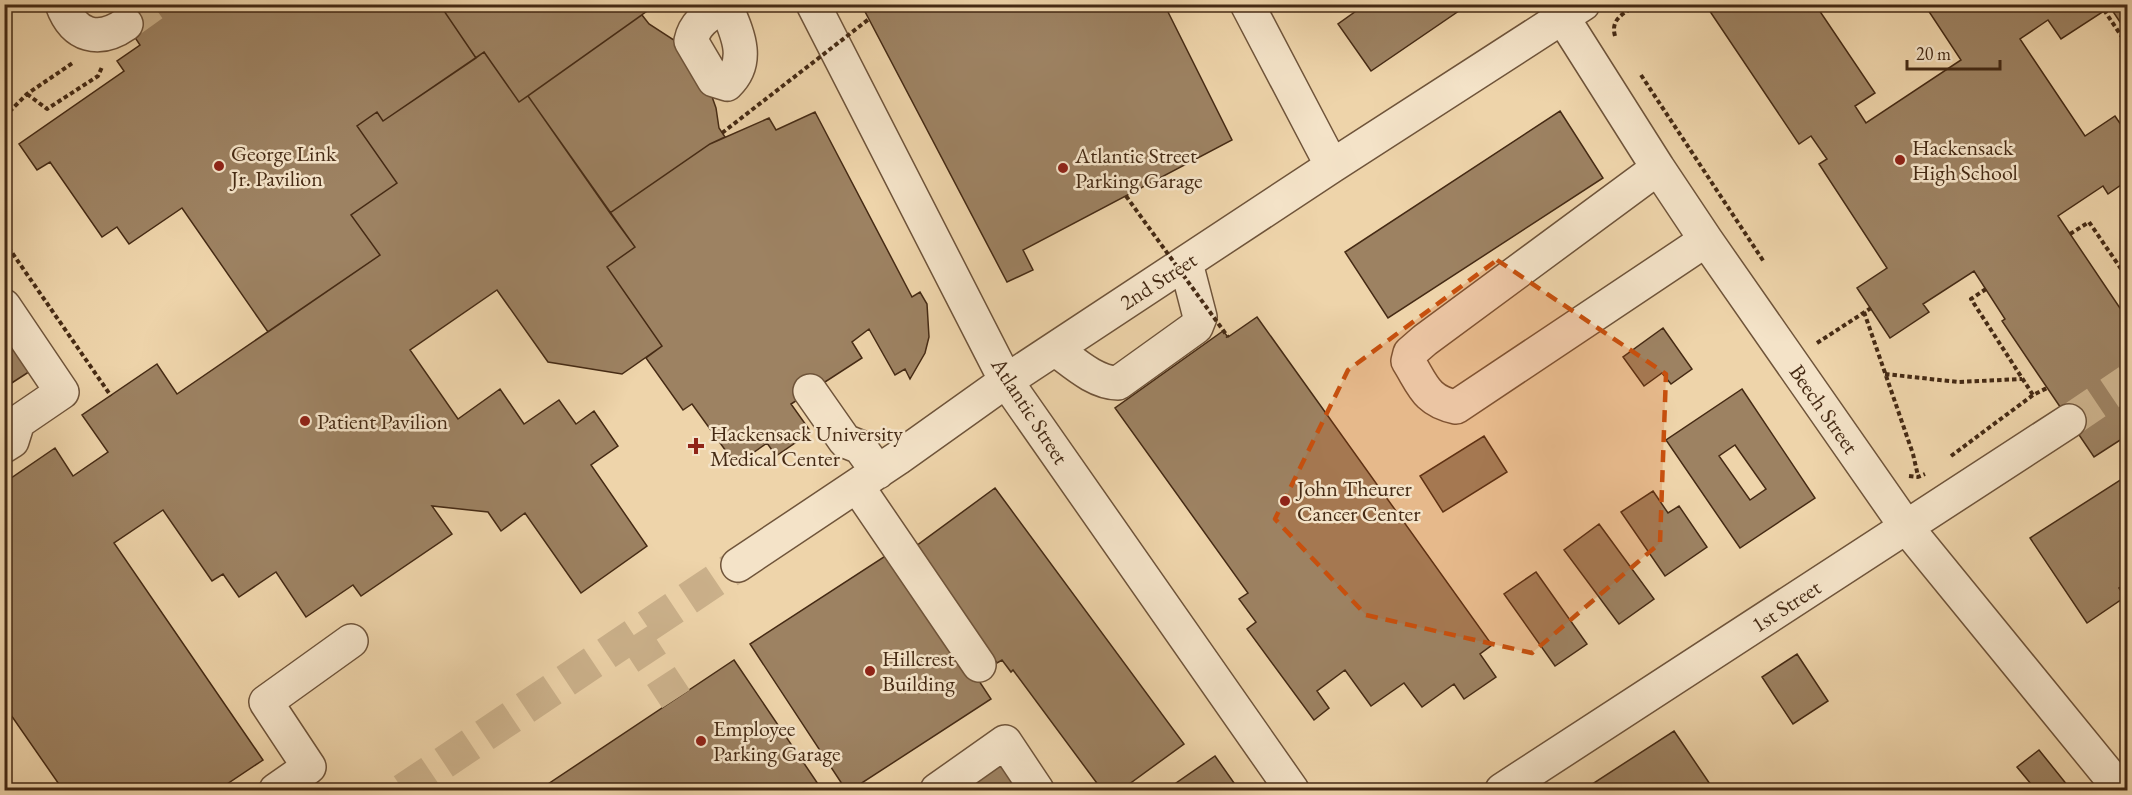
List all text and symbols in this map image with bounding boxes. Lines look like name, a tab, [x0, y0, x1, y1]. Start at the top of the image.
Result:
scale bar	[1907, 33, 2000, 71]
text: 20 m	[1916, 42, 1951, 65]
place label: Hackensack High School	[1912, 133, 2018, 187]
place label: George Link Jr. Pavilion	[229, 139, 337, 193]
place label: Atlantic Street Parking Garage	[1074, 141, 1203, 195]
marker: Hackensack High School	[1893, 153, 1907, 167]
marker: George Link Jr. Pavilion	[212, 159, 226, 173]
marker: Atlantic Street Parking Garage	[1056, 161, 1070, 175]
street label: 2nd Street	[1114, 245, 1202, 317]
street label: Atlantic Street	[984, 351, 1075, 470]
street label: Beech Street	[1783, 359, 1865, 459]
place label: Patient Pavilion	[317, 407, 449, 436]
marker: Patient Pavilion	[298, 414, 312, 428]
place label: Hackensack University Medical Center	[710, 419, 903, 473]
marker: Hackensack University Medical Center	[687, 437, 705, 455]
place label: John Theurer Cancer Center	[1295, 474, 1421, 528]
marker: John Theurer Cancer Center	[1278, 494, 1292, 508]
street label: 1st Street	[1746, 573, 1826, 639]
place label: Hillcrest Building	[882, 644, 955, 698]
marker: Hillcrest Building	[863, 664, 877, 678]
place label: Employee Parking Garage	[713, 714, 841, 768]
marker: Employee Parking Garage	[694, 734, 708, 748]

